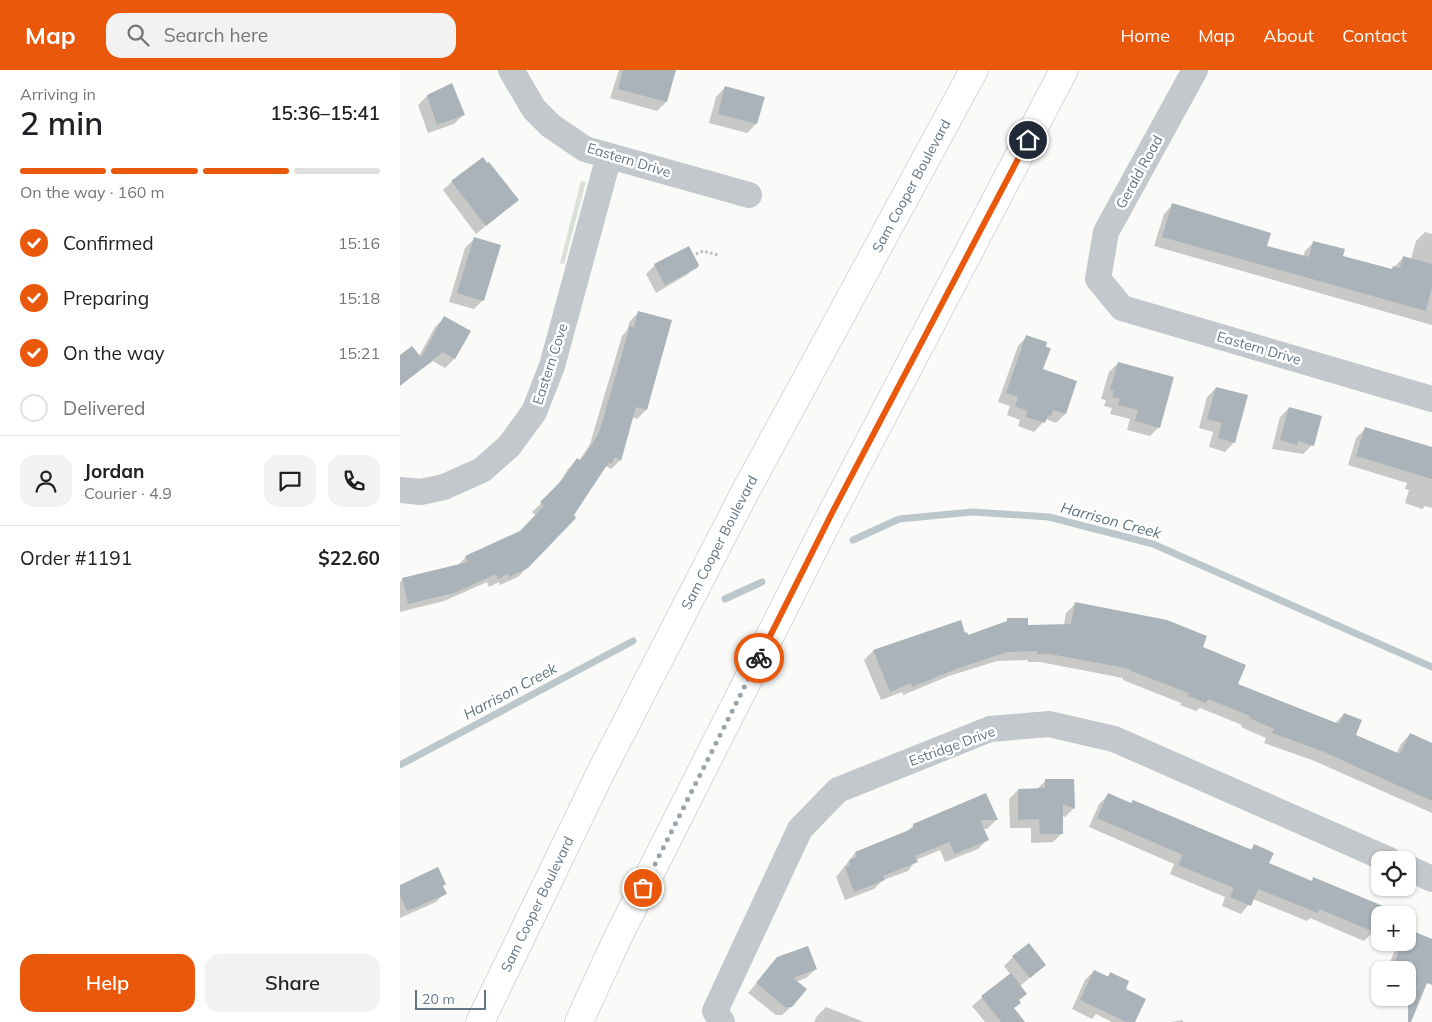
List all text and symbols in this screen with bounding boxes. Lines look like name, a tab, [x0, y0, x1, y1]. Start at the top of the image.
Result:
search box	[106, 13, 456, 58]
text: Map	[25, 20, 76, 50]
icon: search	[124, 21, 152, 49]
text: Search here	[164, 23, 268, 47]
text: Home	[1120, 24, 1170, 47]
text: Map	[1198, 24, 1235, 47]
text: About	[1263, 24, 1314, 47]
text: Contact	[1342, 24, 1407, 47]
text: Arriving in	[20, 84, 96, 104]
text: 15:36–15:41	[270, 101, 380, 125]
text: 2 min	[20, 103, 103, 143]
street label: Sam Cooper Boulevard	[868, 116, 955, 255]
pin	[1007, 119, 1049, 161]
icon: home	[1014, 126, 1042, 154]
street label: Gerald Road	[1111, 132, 1167, 212]
street label: Eastern Drive	[585, 139, 673, 181]
text: On the way · 160 m	[20, 182, 165, 202]
icon: check	[20, 229, 48, 257]
text: Confirmed	[63, 231, 154, 255]
text: 15:16	[338, 233, 380, 253]
icon: check	[20, 284, 48, 312]
text: Preparing	[63, 286, 149, 310]
text: 15:18	[338, 288, 380, 308]
street label: Eastern Cove	[528, 321, 572, 407]
street label: Eastern Drive	[1215, 327, 1303, 369]
icon: check	[20, 339, 48, 367]
text: On the way	[63, 341, 165, 365]
text: 15:21	[338, 343, 380, 363]
text: Delivered	[63, 396, 145, 420]
button: person	[20, 455, 72, 507]
button: chat	[264, 455, 316, 507]
button: phone	[328, 455, 380, 507]
text: Jordan	[84, 459, 144, 483]
street label: Sam Cooper Boulevard	[677, 472, 761, 613]
text: Courier · 4.9	[84, 483, 172, 503]
water label: Harrison Creek	[1059, 497, 1165, 543]
text: Order #1191	[20, 546, 132, 570]
text: $22.60	[318, 546, 380, 570]
courier	[734, 633, 784, 683]
icon: bike	[745, 644, 773, 672]
water label: Harrison Creek	[460, 658, 561, 724]
street label: Estridge Drive	[907, 722, 997, 770]
street label: Sam Cooper Boulevard	[497, 833, 578, 975]
map controls	[1371, 851, 1416, 1006]
button: locate	[1371, 851, 1416, 896]
pin	[622, 867, 664, 909]
icon: bag	[629, 874, 657, 902]
button: +	[1371, 906, 1416, 951]
button: Help	[20, 954, 195, 1012]
button: Share	[205, 954, 380, 1012]
button: −	[1371, 961, 1416, 1006]
scale bar	[415, 987, 486, 1010]
text: 20 m	[422, 990, 455, 1008]

